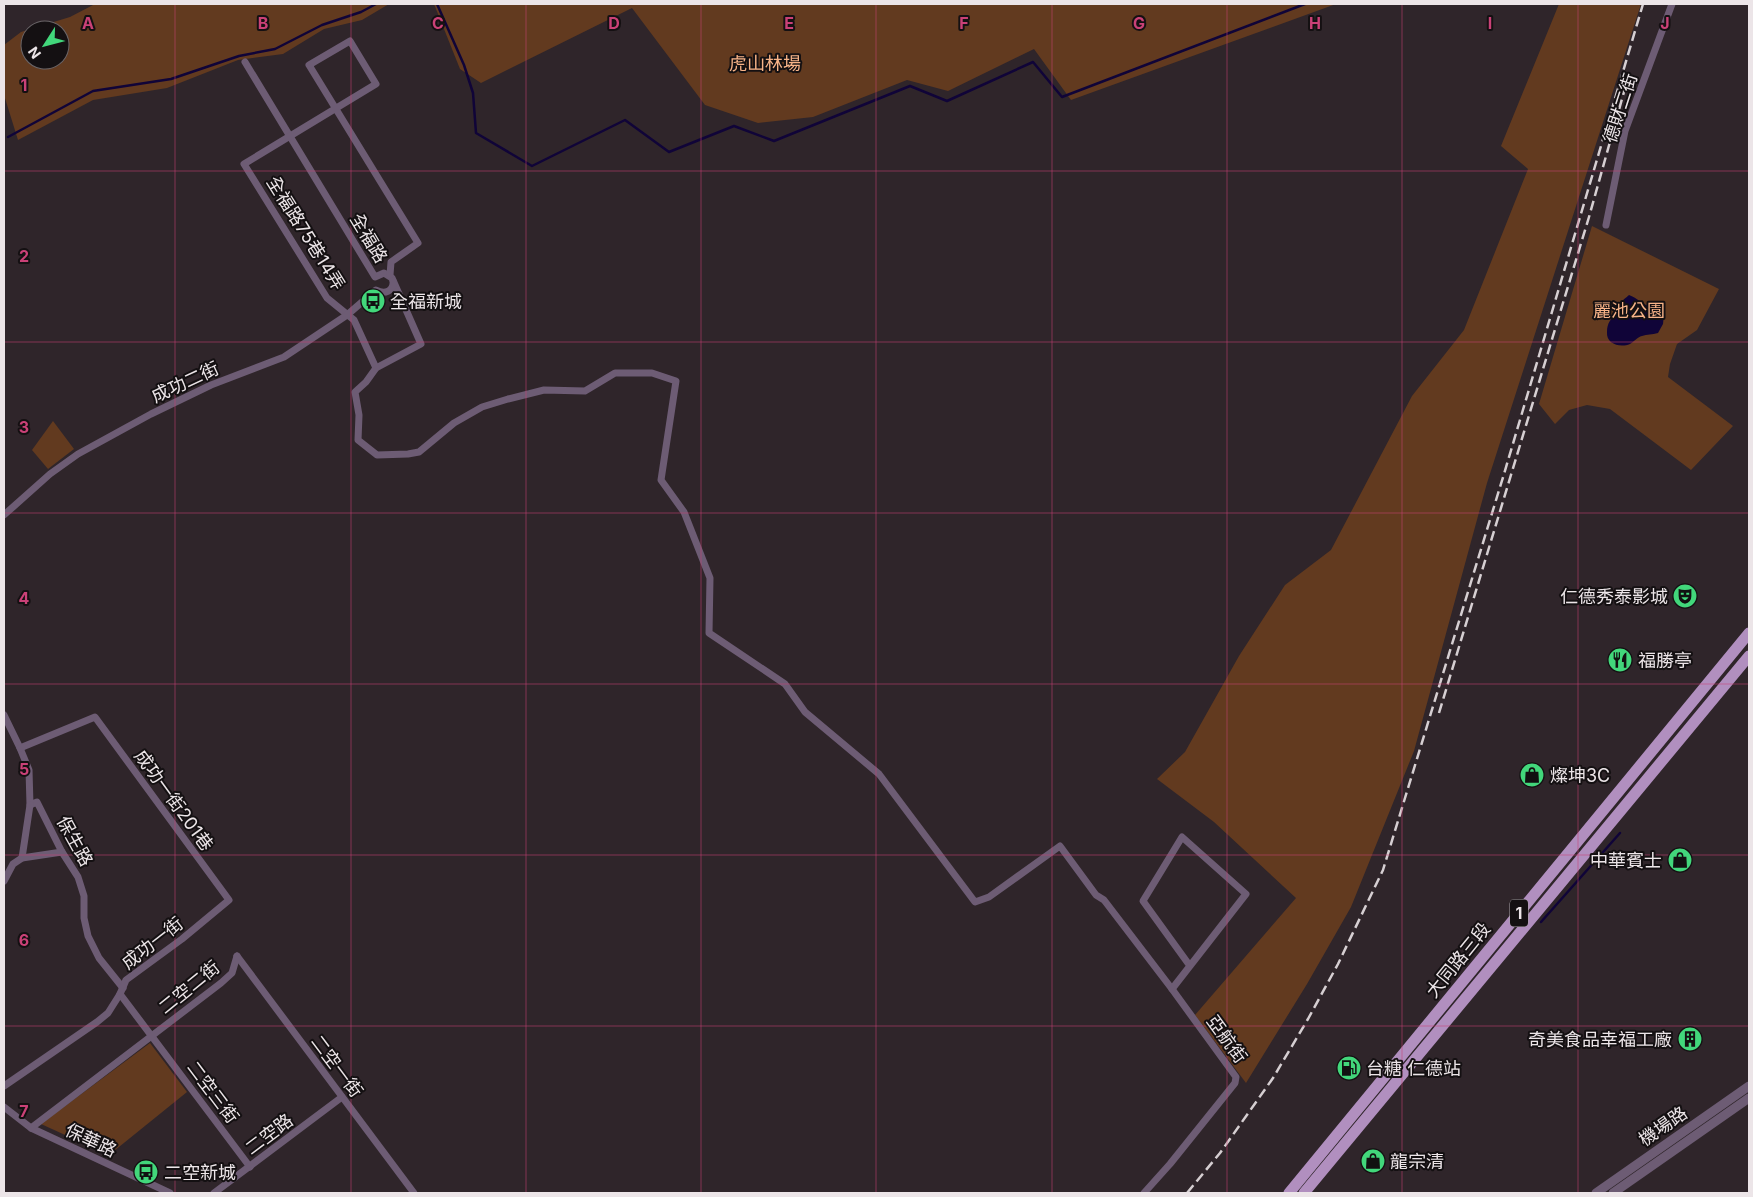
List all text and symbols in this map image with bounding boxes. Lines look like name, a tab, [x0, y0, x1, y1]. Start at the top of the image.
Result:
text: A	[82, 13, 94, 33]
text: B	[258, 13, 268, 33]
text: C	[432, 13, 444, 33]
text: D	[608, 13, 620, 33]
text: E	[784, 13, 794, 33]
text: F	[959, 13, 969, 33]
text: G	[1133, 13, 1145, 33]
text: H	[1309, 13, 1321, 33]
text: I	[1488, 13, 1492, 33]
text: J	[1660, 13, 1670, 33]
north arrow	[20, 20, 70, 70]
text: N	[24, 44, 44, 62]
park label: 虎山林場	[729, 53, 801, 74]
street label: 德財二街	[1599, 71, 1641, 145]
text: 1	[21, 75, 27, 95]
street label: 全福路75巷14弄	[263, 172, 349, 294]
street label: 全福路	[346, 209, 392, 267]
text: 2	[19, 246, 29, 266]
bus stop icon: 全福新城	[360, 288, 386, 314]
place label: 全福新城	[390, 291, 462, 312]
park label: 麗池公園	[1593, 300, 1665, 321]
street label: 成功二街	[148, 357, 222, 407]
text: 3	[19, 417, 29, 437]
theatre icon: 仁德秀泰影城	[1672, 583, 1698, 609]
place label: 仁德秀泰影城	[1560, 586, 1668, 607]
text: 4	[19, 588, 30, 608]
restaurant icon: 福勝亭	[1607, 647, 1633, 673]
place label: 福勝亭	[1638, 650, 1692, 671]
street label: 成功一街201巷	[130, 745, 218, 855]
text: 5	[19, 759, 29, 779]
shop icon: 燦坤3C	[1519, 762, 1545, 788]
place label: 燦坤3C	[1550, 765, 1610, 786]
street label: 保生路	[53, 812, 97, 870]
shop icon: 中華賓士	[1667, 847, 1693, 873]
place label: 中華賓士	[1590, 850, 1662, 871]
road number: 1	[1510, 900, 1528, 926]
street label: 成功一街	[117, 913, 187, 973]
street label: 大同路三段	[1422, 918, 1494, 1002]
text: 6	[19, 930, 29, 950]
street label: 二空二街	[154, 956, 224, 1018]
street label: 亞航街	[1203, 1011, 1251, 1067]
building icon: 奇美食品幸福工廠	[1677, 1026, 1703, 1052]
place label: 奇美食品幸福工廠	[1528, 1029, 1672, 1050]
street label: 二空一街	[307, 1031, 367, 1101]
fuel station icon: 台糖 仁德站	[1336, 1055, 1362, 1081]
street label: 二空三街	[183, 1057, 243, 1127]
place label: 台糖 仁德站	[1366, 1058, 1461, 1079]
text: 7	[19, 1101, 29, 1121]
street label: 機場路	[1635, 1102, 1691, 1150]
street label: 二空路	[241, 1109, 297, 1159]
street label: 保華路	[62, 1119, 120, 1161]
shop icon: 龍宗清	[1360, 1148, 1386, 1174]
place label: 龍宗清	[1390, 1151, 1444, 1172]
bus stop icon: 二空新城	[133, 1159, 159, 1185]
place label: 二空新城	[164, 1162, 236, 1183]

